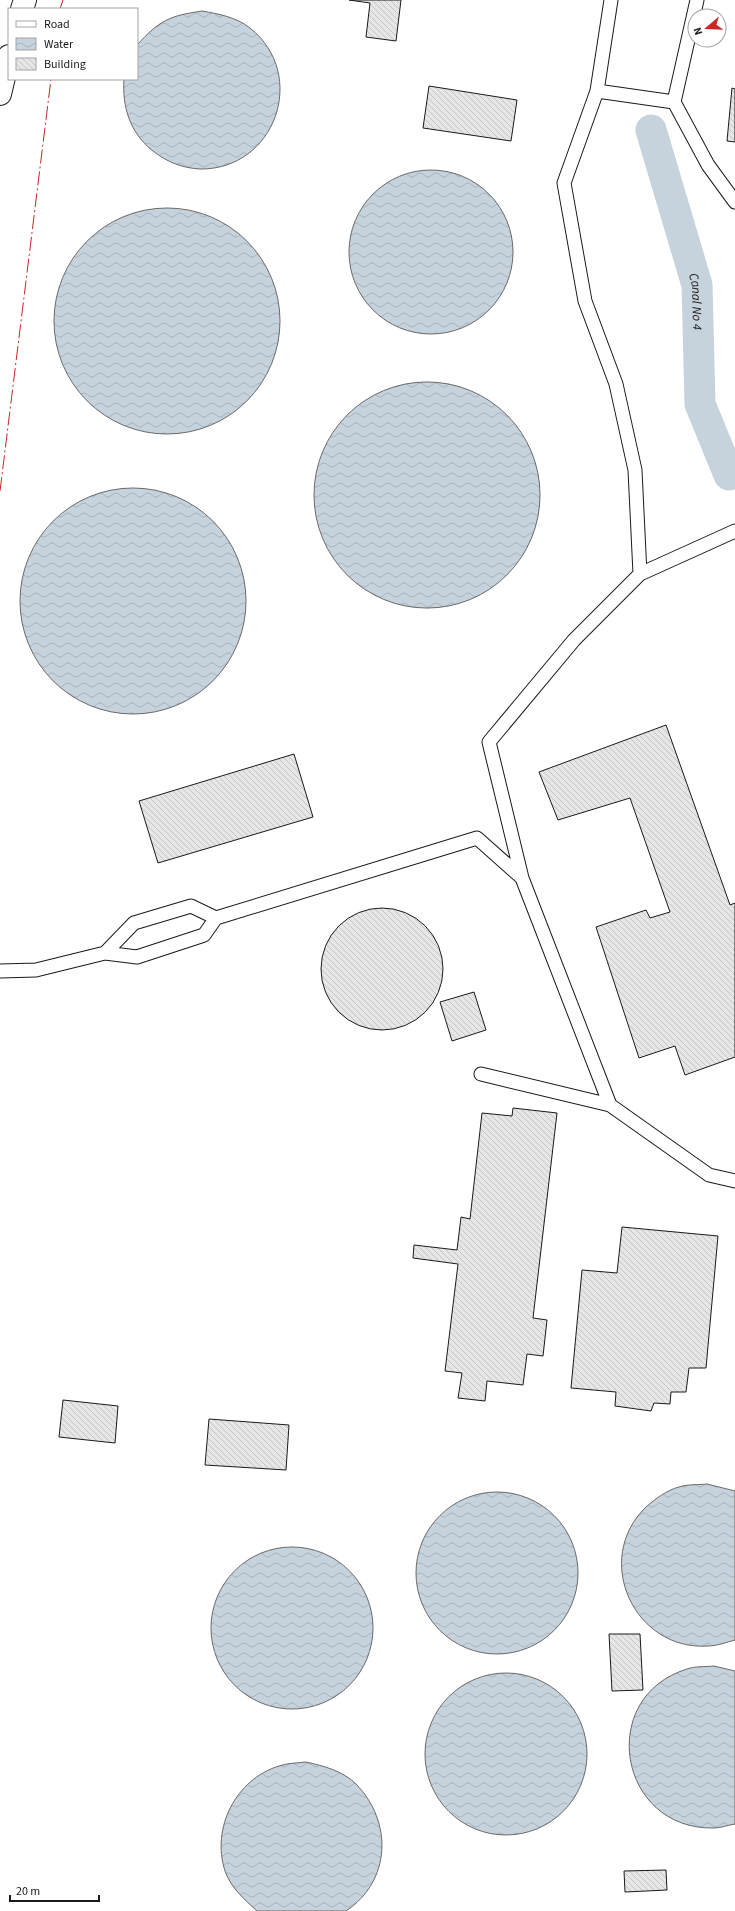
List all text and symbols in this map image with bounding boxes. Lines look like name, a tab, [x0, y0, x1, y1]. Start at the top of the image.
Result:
legend	[8, 8, 138, 80]
north arrow	[687, 8, 727, 48]
text: Road	[44, 16, 70, 33]
text: N	[690, 25, 706, 37]
text: Water	[44, 36, 74, 53]
text: Building	[44, 56, 86, 73]
water label: Canal No 4	[684, 271, 706, 330]
scale bar	[10, 1877, 99, 1903]
text: 20 m	[16, 1883, 40, 1900]

